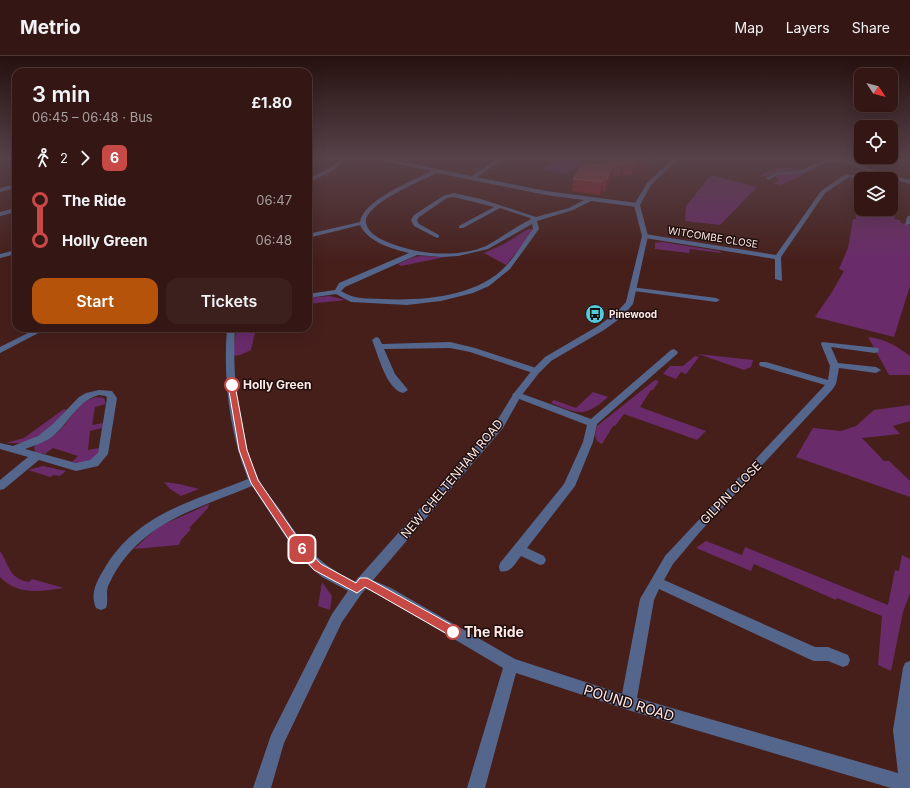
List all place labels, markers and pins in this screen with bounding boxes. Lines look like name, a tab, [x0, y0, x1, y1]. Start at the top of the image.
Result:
bus stop icon: Pinewood	[584, 303, 606, 325]
place label: Pinewood	[609, 308, 657, 320]
marker: Holly Green	[224, 377, 240, 393]
place label: Holly Green	[243, 377, 311, 392]
place label: The Ride	[464, 623, 524, 640]
marker: The Ride	[445, 624, 461, 640]

